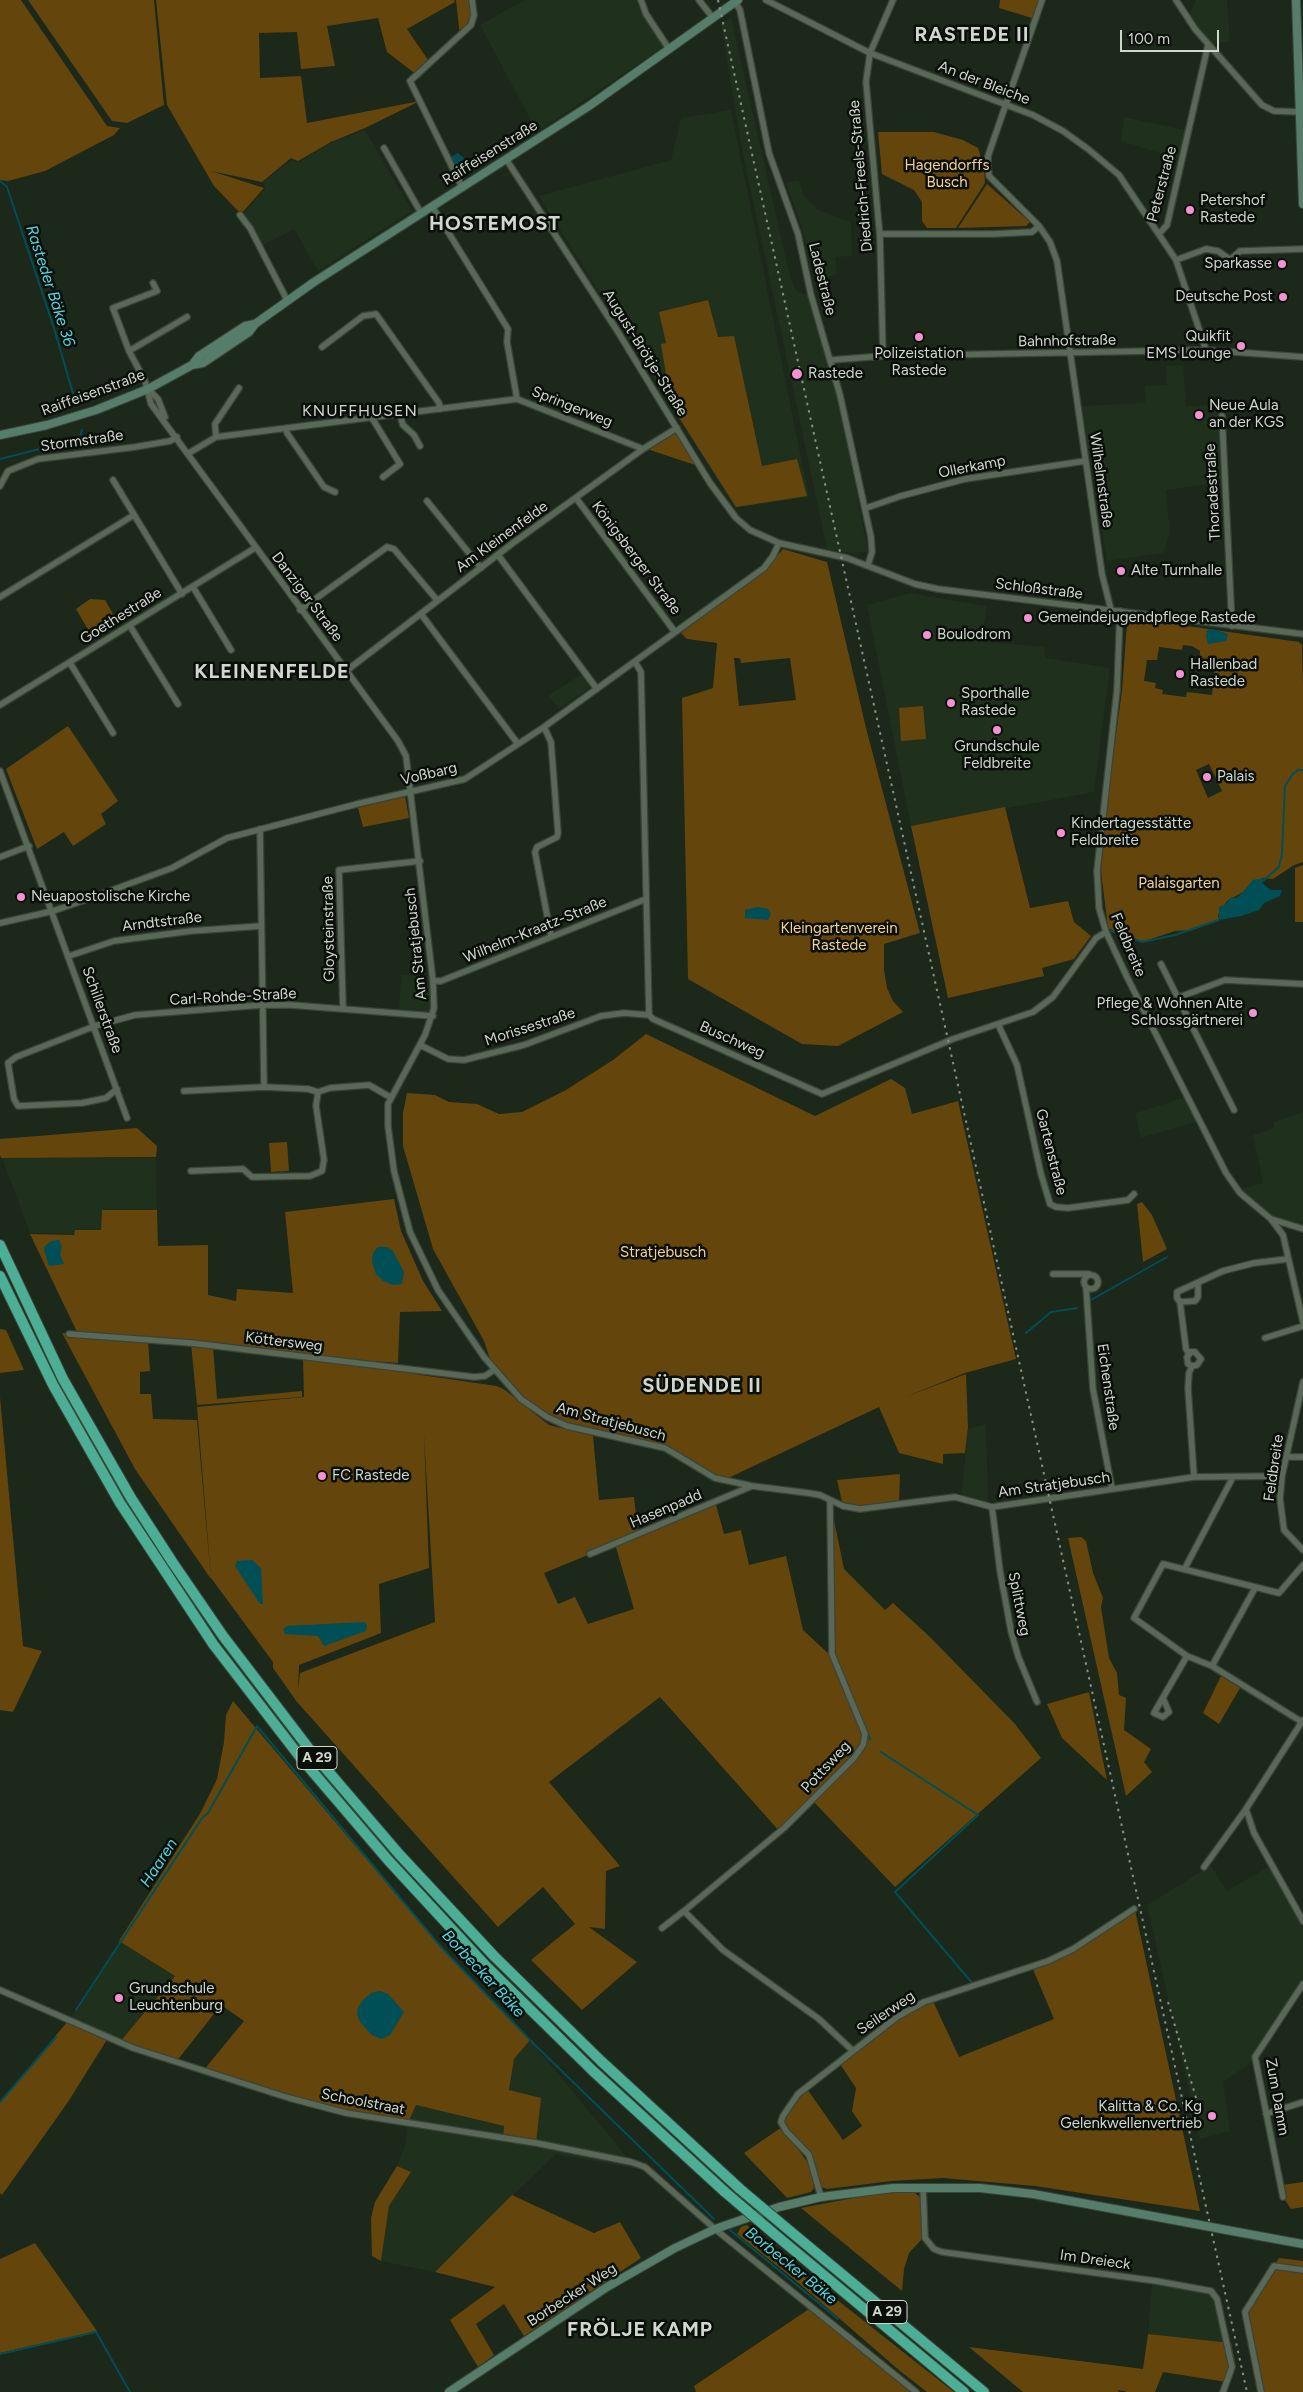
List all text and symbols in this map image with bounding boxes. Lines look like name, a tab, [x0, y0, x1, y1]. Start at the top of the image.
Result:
scale bar	[1123, 20, 1222, 52]
district label: RASTEDE II	[913, 23, 1031, 47]
text: 100 m	[1128, 30, 1170, 48]
street label: An der Bleiche	[936, 57, 1032, 109]
street label: Diedrich-Freels-Straße	[845, 99, 877, 253]
street label: Raiffeisenstraße	[439, 117, 541, 189]
street label: Peterstraße	[1143, 144, 1181, 224]
park label: Hagendorffs Busch	[905, 157, 989, 192]
place label: Petershof Rastede	[1200, 192, 1265, 227]
marker: Petershof Rastede	[1184, 204, 1196, 216]
district label: HOSTEMOST	[428, 212, 562, 236]
water label: Rasteder Bäke 36	[21, 223, 79, 349]
street label: Ladestraße	[804, 241, 840, 317]
place label: Sparkasse	[1204, 255, 1272, 273]
marker: Sparkasse	[1276, 258, 1288, 270]
street label: August-Brötje-Straße	[599, 286, 691, 420]
place label: Deutsche Post	[1175, 288, 1273, 306]
marker: Deutsche Post	[1277, 291, 1289, 303]
place label: Quikfit EMS Lounge	[1146, 328, 1231, 363]
marker: Polizeistation Rastede	[913, 331, 925, 343]
street label: Bahnhofstraße	[1018, 331, 1116, 351]
marker: Quikfit EMS Lounge	[1235, 340, 1247, 352]
place label: Polizeistation Rastede	[874, 345, 964, 380]
place label: Rastede	[808, 365, 863, 383]
street label: Raiffeisenstraße	[39, 366, 147, 420]
marker: Rastede	[790, 367, 804, 381]
street label: Springerweg	[529, 383, 615, 431]
place label: Neue Aula an der KGS	[1209, 397, 1284, 432]
district label: KNUFFHUSEN	[301, 401, 419, 421]
marker: Neue Aula an der KGS	[1193, 409, 1205, 421]
street label: Stormstraße	[39, 426, 125, 456]
street label: Wilhelmstraße	[1085, 431, 1117, 529]
street label: Thoradestraße	[1201, 443, 1225, 541]
street label: Ollerkamp	[937, 452, 1007, 482]
street label: Am Kleinenfelde	[452, 497, 552, 577]
street label: Königsberger Straße	[587, 498, 685, 618]
street label: Danziger Straße	[268, 549, 346, 645]
place label: Alte Turnhalle	[1131, 562, 1222, 580]
marker: Alte Turnhalle	[1115, 565, 1127, 577]
street label: Schloßstraße	[994, 575, 1084, 603]
street label: Goethestraße	[77, 584, 165, 648]
place label: Gemeindejugendpflege Rastede	[1038, 609, 1255, 627]
marker: Gemeindejugendpflege Rastede	[1022, 612, 1034, 624]
place label: Boulodrom	[937, 626, 1011, 644]
marker: Boulodrom	[921, 629, 933, 641]
place label: Hallenbad Rastede	[1190, 656, 1257, 691]
district label: KLEINENFELDE	[193, 660, 351, 684]
marker: Hallenbad Rastede	[1174, 668, 1186, 680]
place label: Sporthalle Rastede	[961, 685, 1029, 720]
marker: Sporthalle Rastede	[945, 697, 957, 709]
marker: Grundschule Feldbreite	[991, 724, 1003, 736]
place label: Grundschule Feldbreite	[954, 738, 1040, 773]
street label: Voßbarg	[399, 759, 459, 789]
place label: Palais	[1217, 768, 1255, 786]
marker: Palais	[1201, 771, 1213, 783]
place label: Kindertagesstätte Feldbreite	[1071, 815, 1191, 850]
marker: Kindertagesstätte Feldbreite	[1055, 827, 1067, 839]
park label: Palaisgarten	[1138, 875, 1220, 893]
street label: Gloysteinstraße	[319, 876, 339, 982]
street label: Am Stratjebusch	[401, 887, 431, 1001]
place label: Neuapostolische Kirche	[31, 888, 190, 906]
marker: Neuapostolische Kirche	[15, 891, 27, 903]
street label: Wilhelm-Kraatz-Straße	[461, 893, 609, 967]
street label: Arndtstraße	[121, 908, 203, 936]
street label: Feldbreite	[1106, 910, 1150, 980]
park label: Kleingartenverein Rastede	[780, 920, 898, 955]
street label: Schillerstraße	[78, 964, 126, 1056]
street label: Carl-Rohde-Straße	[169, 985, 297, 1009]
place label: Pflege & Wohnen Alte Schlossgärtnerei	[1096, 995, 1243, 1030]
street label: Morissestraße	[482, 1004, 578, 1050]
marker: Pflege & Wohnen Alte Schlossgärtnerei	[1247, 1007, 1259, 1019]
street label: Buschweg	[697, 1018, 767, 1062]
street label: Gartenstraße	[1032, 1107, 1070, 1197]
park label: Stratjebusch	[620, 1244, 706, 1262]
street label: Köttersweg	[244, 1328, 324, 1356]
street label: Eichenstraße	[1093, 1342, 1123, 1432]
district label: SÜDENDE II	[641, 1374, 763, 1398]
street label: Am Stratjebusch	[554, 1399, 668, 1445]
street label: Feldbreite	[1260, 1433, 1288, 1503]
place label: FC Rastede	[332, 1467, 409, 1485]
street label: Am Stratjebusch	[997, 1468, 1111, 1502]
marker: FC Rastede	[316, 1470, 328, 1482]
street label: Hasenpadd	[627, 1486, 705, 1532]
street label: Splittweg	[1004, 1570, 1034, 1638]
street label: Pottsweg	[798, 1737, 854, 1797]
road number: A 29	[297, 1746, 337, 1770]
water label: Haaren	[136, 1835, 182, 1891]
water label: Borbecker Bäke	[438, 1926, 528, 2022]
place label: Grundschule Leuchtenburg	[129, 1980, 223, 2015]
street label: Seilerweg	[854, 1987, 918, 2039]
marker: Grundschule Leuchtenburg	[113, 1992, 125, 2004]
street label: Zum Damm	[1261, 2057, 1293, 2137]
street label: Schoolstraat	[320, 2085, 406, 2119]
place label: Kalitta & Co. Kg Gelenkwellenvertrieb	[1060, 2098, 1202, 2133]
marker: Kalitta & Co. Kg Gelenkwellenvertrieb	[1206, 2110, 1218, 2122]
water label: Borbecker Bäke	[741, 2223, 841, 2309]
street label: Im Dreieck	[1059, 2246, 1131, 2274]
street label: Borbecker Weg	[524, 2259, 620, 2331]
road number: A 29	[867, 2300, 907, 2324]
district label: FRÖLJE KAMP	[566, 2318, 714, 2342]

